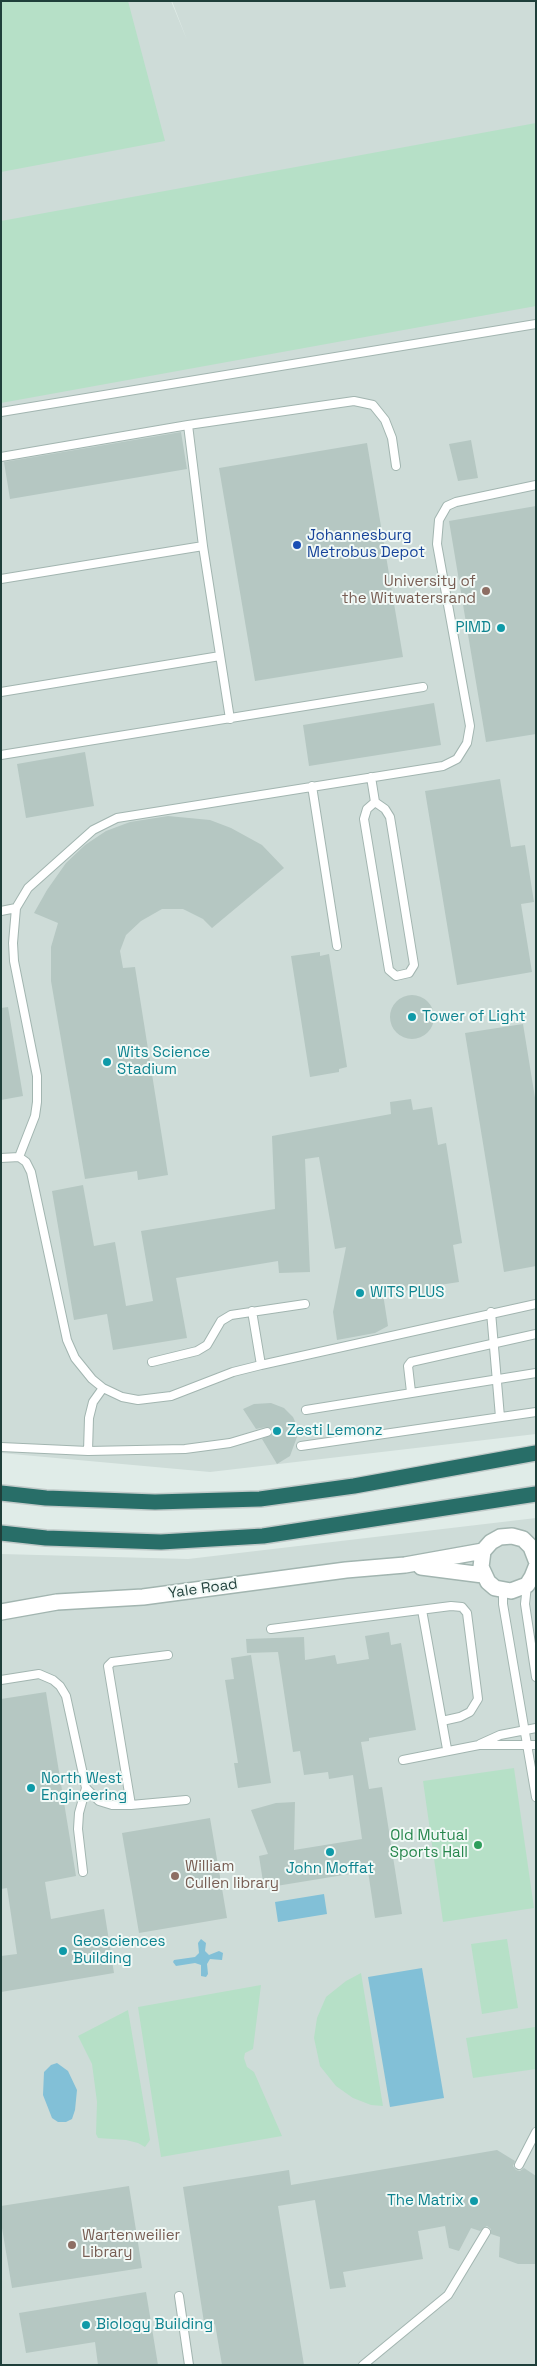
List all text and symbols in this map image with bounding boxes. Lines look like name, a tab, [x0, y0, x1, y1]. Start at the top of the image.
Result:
place label: Johannesburg Metrobus Depot	[307, 527, 425, 562]
marker: Johannesburg Metrobus Depot	[291, 539, 303, 551]
place label: University of the Witwatersrand	[342, 573, 476, 608]
marker: University of the Witwatersrand	[480, 585, 492, 597]
place label: PIMD	[455, 619, 491, 637]
marker: PIMD	[495, 622, 507, 634]
place label: Tower of Light	[422, 1008, 526, 1026]
marker: Tower of Light	[406, 1011, 418, 1023]
place label: Wits Science Stadium	[117, 1044, 210, 1079]
marker: Wits Science Stadium	[101, 1056, 113, 1068]
place label: WITS PLUS	[370, 1284, 445, 1302]
marker: WITS PLUS	[354, 1287, 366, 1299]
place label: Zesti Lemonz	[287, 1422, 383, 1440]
marker: Zesti Lemonz	[271, 1425, 283, 1437]
street label: Yale Road	[167, 1575, 239, 1603]
place label: North West Engineering	[41, 1770, 127, 1805]
marker: North West Engineering	[25, 1782, 37, 1794]
place label: Old Mutual Sports Hall	[390, 1827, 468, 1862]
marker: Old Mutual Sports Hall	[472, 1839, 484, 1851]
marker: John Moffat	[324, 1846, 336, 1858]
place label: William Cullen library	[185, 1858, 279, 1893]
place label: John Moffat	[286, 1860, 374, 1878]
marker: William Cullen library	[169, 1870, 181, 1882]
place label: Geosciences Building	[73, 1933, 165, 1968]
marker: Geosciences Building	[57, 1945, 69, 1957]
place label: The Matrix	[387, 2192, 464, 2210]
marker: The Matrix	[468, 2195, 480, 2207]
place label: Wartenweilier Library	[82, 2227, 180, 2262]
marker: Wartenweilier Library	[66, 2239, 78, 2251]
place label: Biology Building	[96, 2316, 213, 2334]
marker: Biology Building	[80, 2319, 92, 2331]

